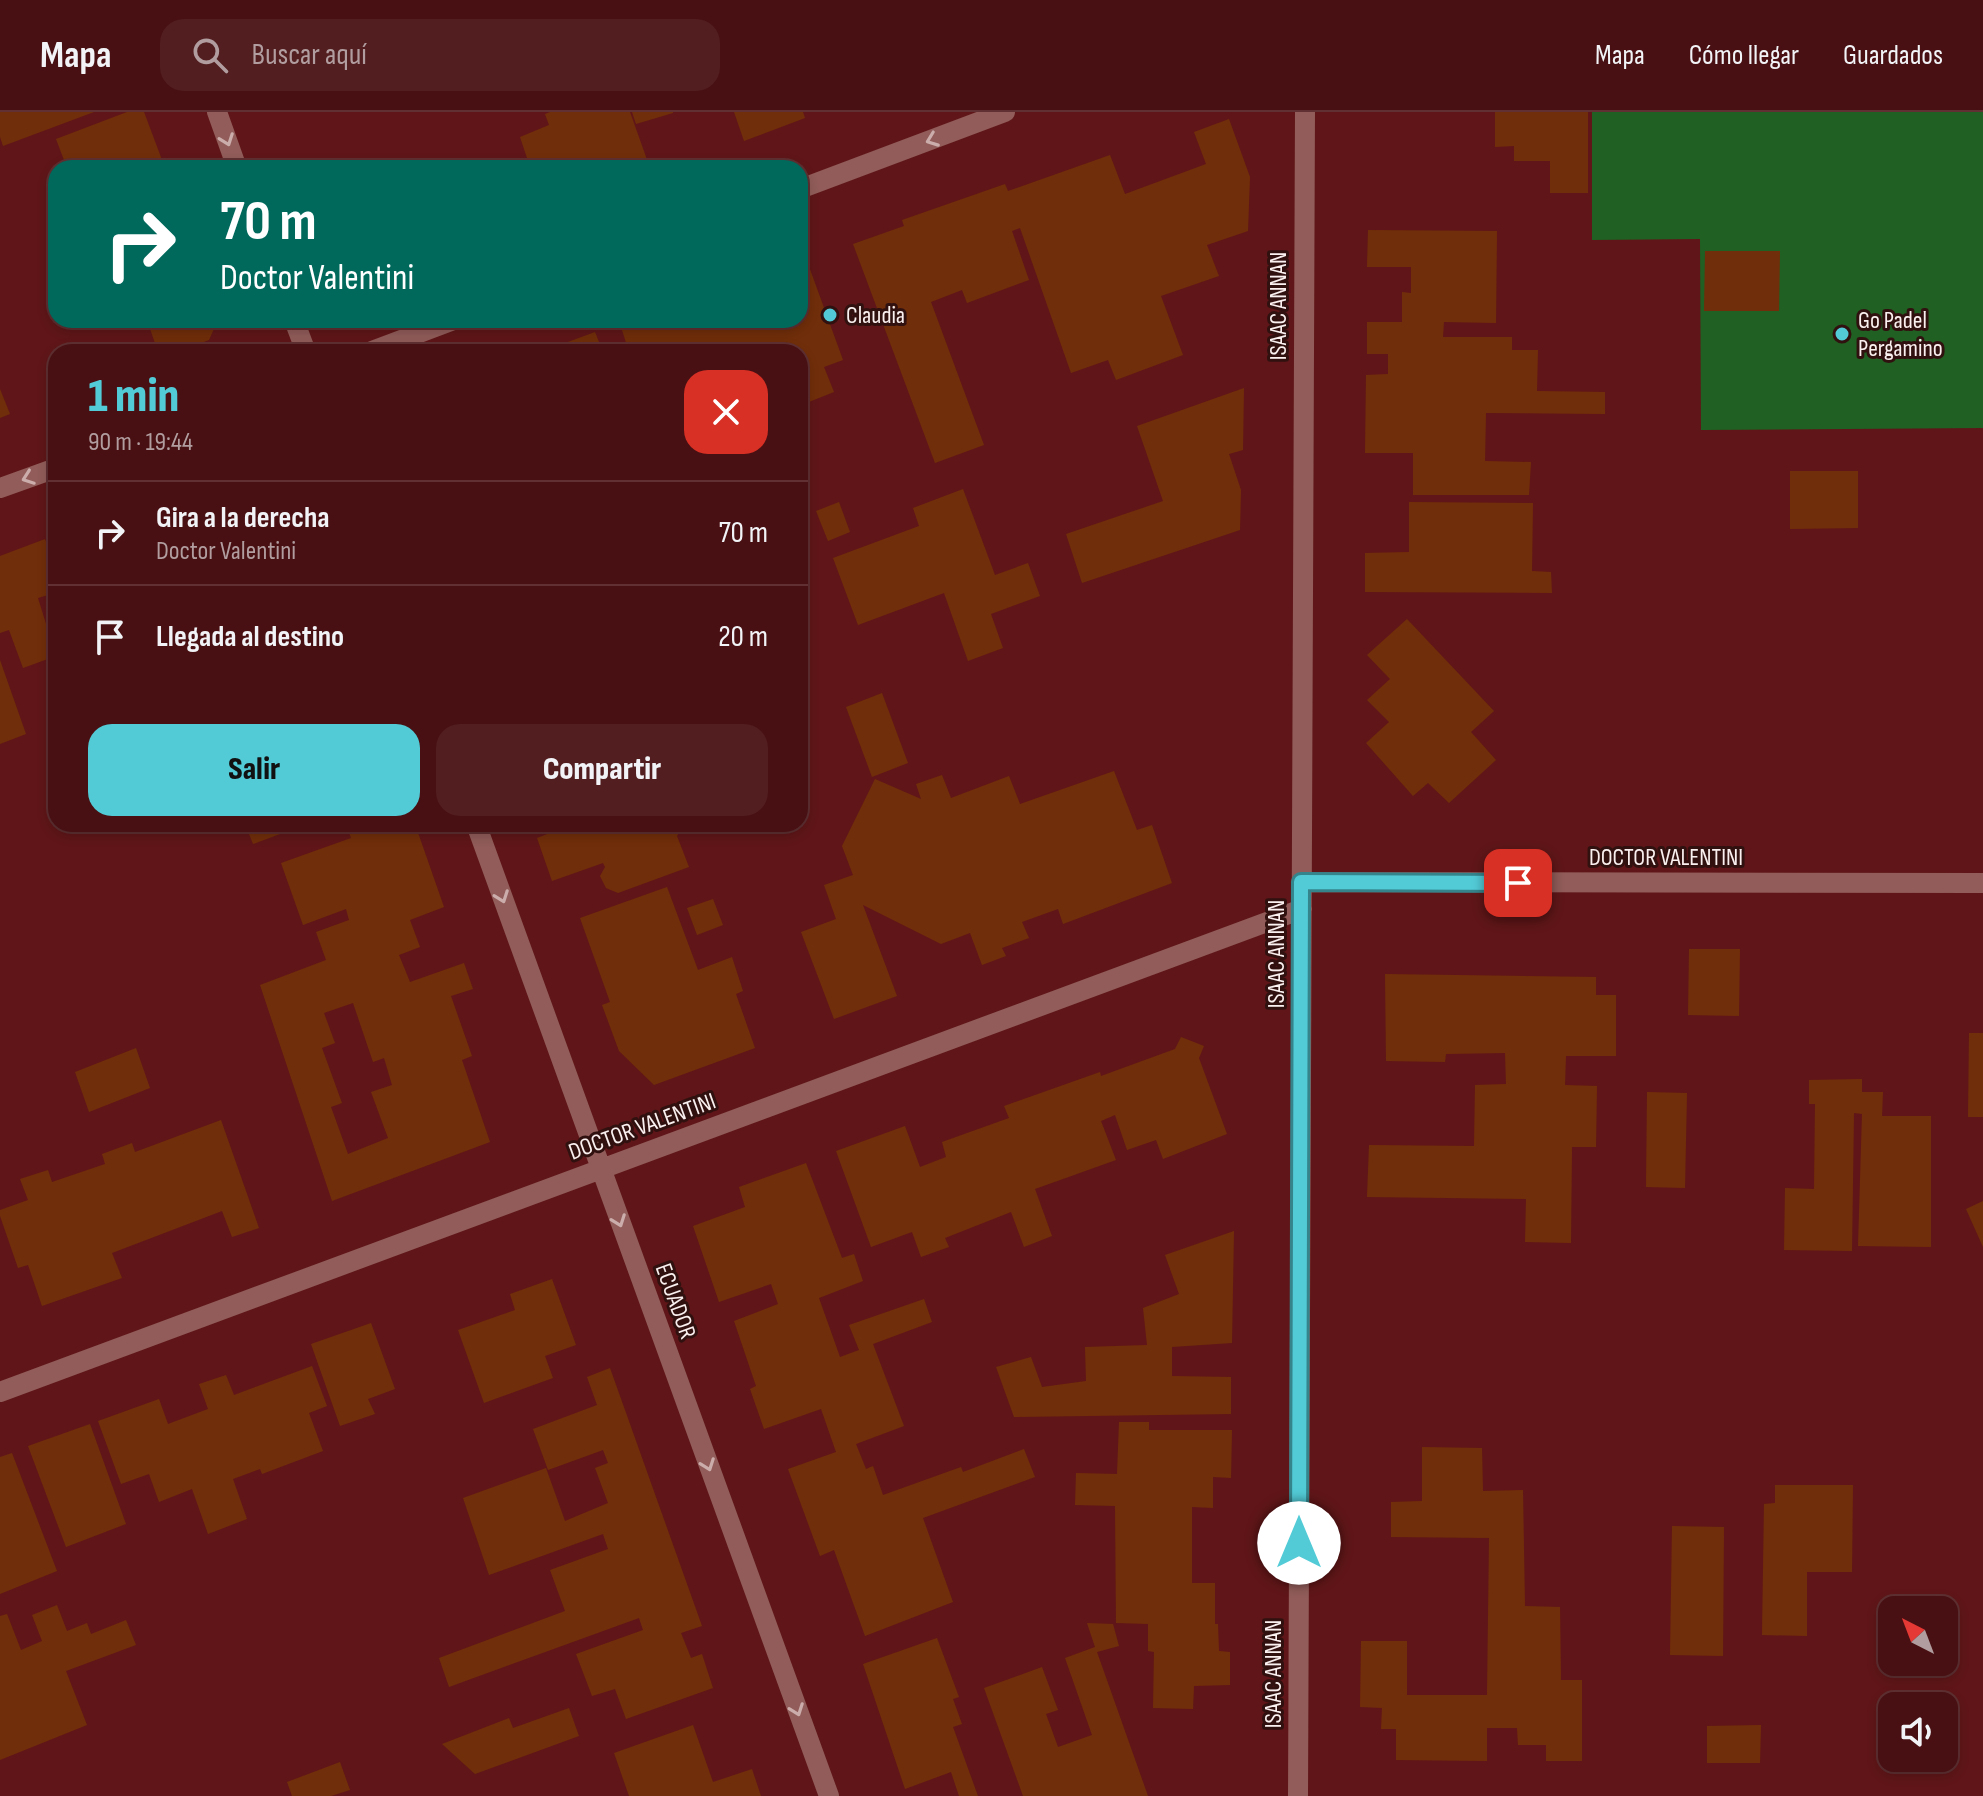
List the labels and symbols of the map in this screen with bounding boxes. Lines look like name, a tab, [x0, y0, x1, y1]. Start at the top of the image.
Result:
one-way arrow	[926, 130, 940, 147]
one-way arrow	[217, 132, 234, 146]
street label: ISAAC ANNAN	[1264, 252, 1293, 360]
place label: Claudia	[846, 301, 905, 330]
marker: Claudia	[821, 306, 839, 324]
place label: Go Padel Pergamino	[1858, 306, 1943, 363]
marker: Go Padel Pergamino	[1833, 325, 1851, 343]
one-way arrow	[22, 468, 36, 485]
street label: DOCTOR VALENTINI	[1589, 843, 1743, 872]
pin	[1484, 849, 1552, 917]
one-way arrow	[493, 890, 509, 904]
street label: ISAAC ANNAN	[1262, 900, 1291, 1008]
street label: DOCTOR VALENTINI	[565, 1086, 720, 1166]
one-way arrow	[609, 1213, 626, 1227]
street label: ECUADOR	[649, 1260, 702, 1343]
one-way arrow	[698, 1457, 715, 1471]
position arrow	[1257, 1501, 1341, 1585]
north arrow	[1878, 1596, 1958, 1676]
street label: ISAAC ANNAN	[1259, 1620, 1288, 1728]
one-way arrow	[787, 1702, 804, 1716]

